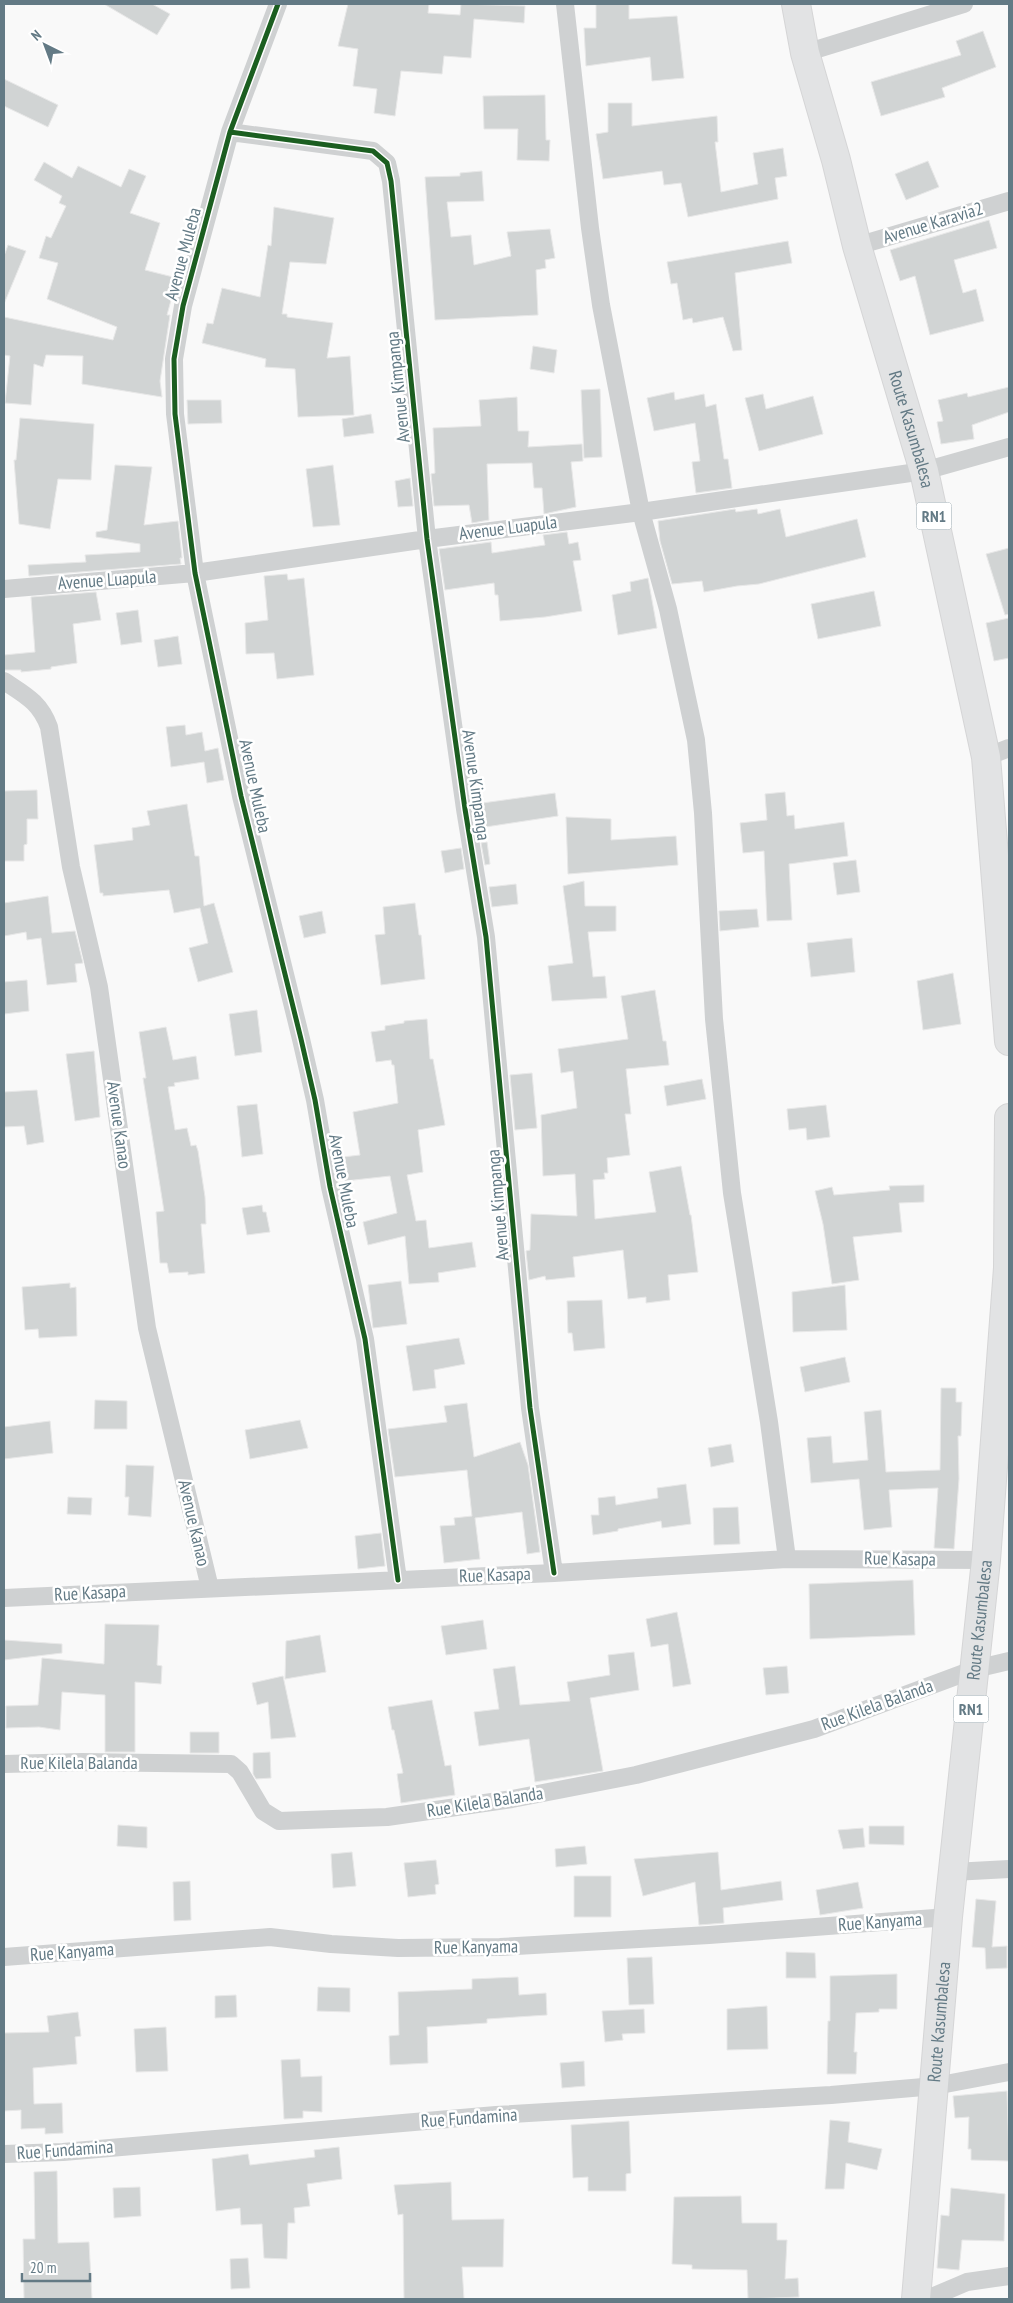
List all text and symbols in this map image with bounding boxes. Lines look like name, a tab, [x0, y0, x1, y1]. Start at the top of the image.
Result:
north arrow	[20, 20, 70, 70]
text: N	[27, 26, 45, 45]
street label: Avenue Karavia2	[880, 196, 986, 249]
street label: Avenue Muleba	[159, 205, 206, 303]
street label: Avenue Kimpanga	[380, 330, 415, 444]
street label: Route Kasumbalesa	[884, 368, 939, 490]
road number: RN1	[916, 502, 952, 530]
street label: Avenue Luapula	[458, 510, 558, 545]
street label: Avenue Luapula	[57, 565, 157, 594]
street label: Avenue Kimpanga	[457, 728, 496, 842]
street label: Avenue Muleba	[234, 737, 277, 835]
street label: Avenue Kanao	[102, 1080, 137, 1170]
street label: Avenue Muleba	[324, 1132, 365, 1230]
street label: Avenue Kimpanga	[481, 1148, 514, 1262]
street label: Avenue Kanao	[173, 1477, 216, 1569]
street label: Rue Kasapa	[864, 1546, 936, 1571]
street label: Route Kasumbalesa	[961, 1559, 997, 1681]
street label: Rue Kasapa	[459, 1562, 531, 1587]
street label: Rue Kasapa	[54, 1579, 126, 1606]
street label: Rue Kilela Balanda	[818, 1674, 936, 1735]
road number: RN1	[954, 1696, 988, 1722]
street label: Rue Kilela Balanda	[20, 1751, 138, 1774]
street label: Rue Kilela Balanda	[425, 1781, 545, 1822]
street label: Rue Kanyama	[837, 1907, 923, 1936]
street label: Rue Kanyama	[434, 1934, 518, 1959]
street label: Rue Kanyama	[29, 1937, 115, 1966]
street label: Route Kasumbalesa	[922, 1961, 955, 2083]
street label: Rue Fundamina	[420, 2103, 518, 2132]
street label: Rue Fundamina	[16, 2135, 114, 2164]
scale bar	[22, 2250, 90, 2282]
text: 20 m	[30, 2258, 56, 2277]

